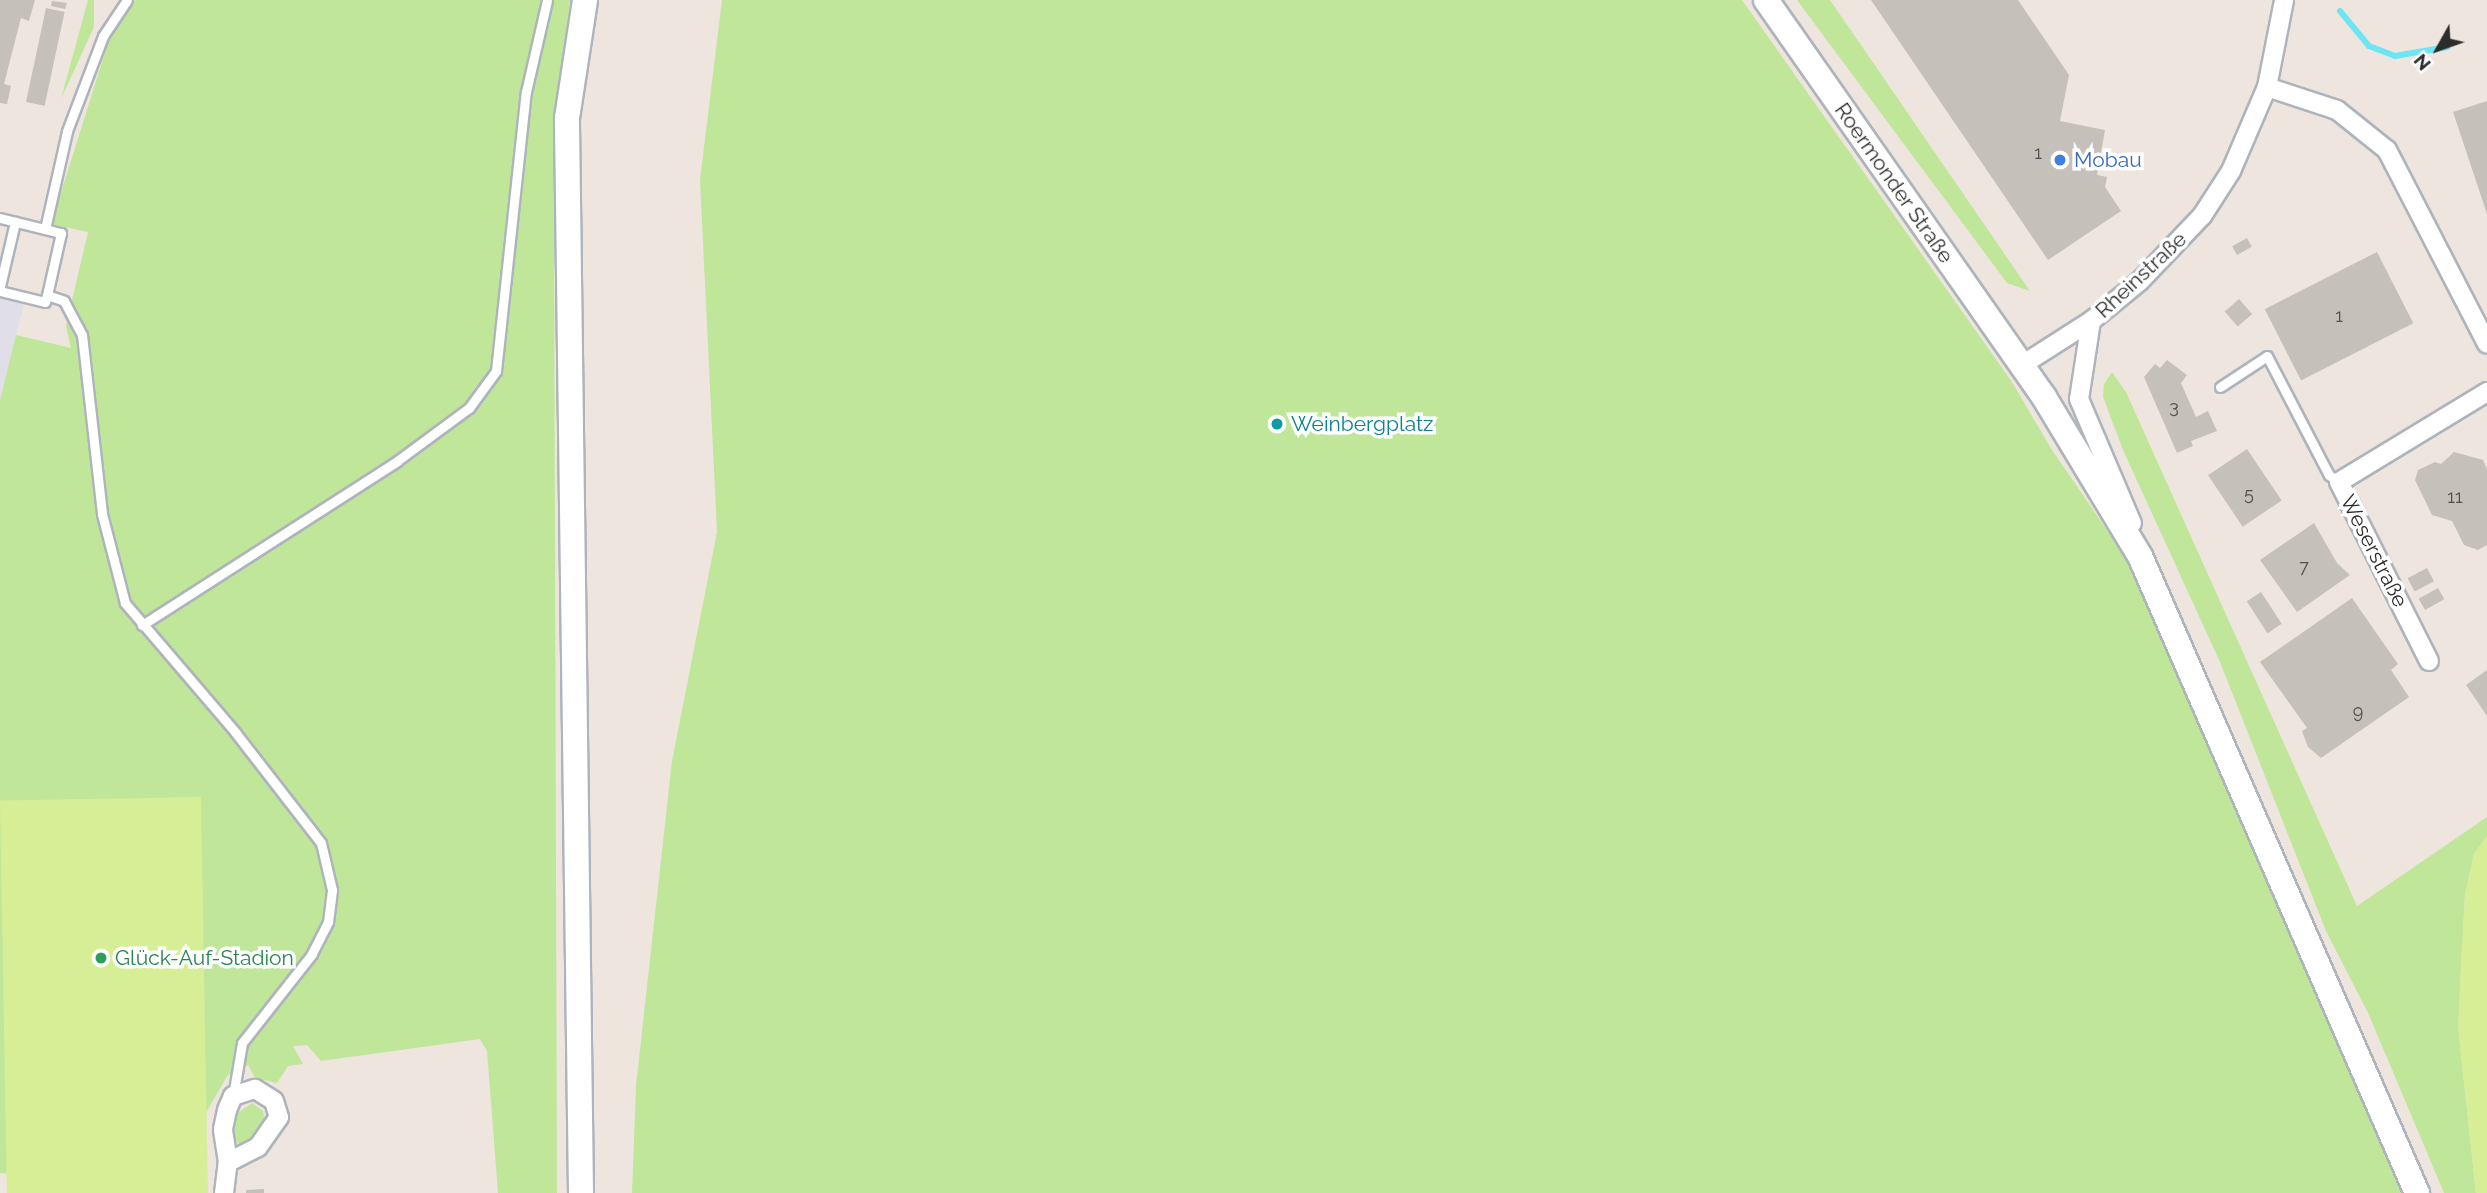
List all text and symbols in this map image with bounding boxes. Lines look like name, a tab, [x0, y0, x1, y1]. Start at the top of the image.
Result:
north arrow	[2403, 14, 2473, 84]
text: N	[2409, 50, 2435, 75]
street label: Roermonder Straße	[1829, 98, 1959, 268]
house number: 1	[2034, 142, 2042, 164]
place label: Mobau	[2074, 147, 2142, 173]
marker: Mobau	[2052, 152, 2068, 168]
street label: Rheinstraße	[2090, 227, 2192, 323]
house number: 1	[2335, 305, 2343, 327]
house number: 3	[2169, 396, 2179, 418]
place label: Weinbergplatz	[1291, 411, 1433, 437]
marker: Weinbergplatz	[1269, 416, 1285, 432]
house number: 5	[2244, 483, 2254, 505]
house number: 11	[2447, 486, 2463, 508]
street label: Weserstraße	[2335, 491, 2413, 611]
house number: 7	[2299, 556, 2309, 578]
house number: 9	[2353, 701, 2363, 723]
place label: Glück-Auf-Stadion	[115, 945, 294, 971]
marker: Glück-Auf-Stadion	[93, 950, 109, 966]

